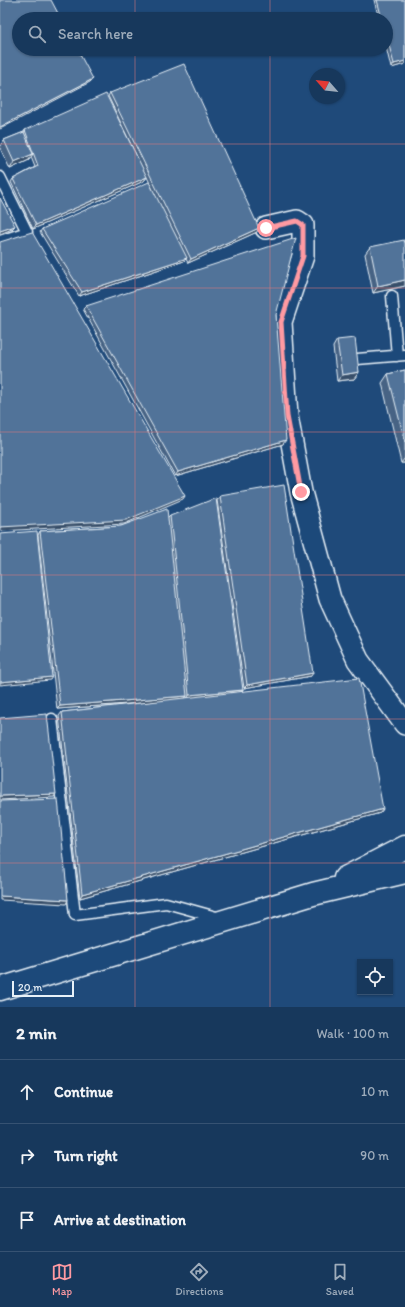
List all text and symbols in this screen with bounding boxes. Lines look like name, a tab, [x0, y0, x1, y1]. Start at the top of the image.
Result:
search box	[12, 12, 393, 56]
icon: search	[26, 23, 48, 45]
text: Search here	[58, 25, 133, 43]
north arrow	[309, 68, 345, 104]
route start	[257, 219, 275, 237]
route end	[292, 483, 310, 501]
map controls	[357, 959, 393, 995]
button: locate	[357, 959, 393, 995]
scale bar	[12, 979, 74, 998]
text: 20 m	[18, 981, 42, 994]
text: 2 min	[16, 1023, 56, 1043]
text: Walk · 100 m	[316, 1026, 389, 1041]
icon: ahead	[16, 1081, 38, 1103]
text: Continue	[54, 1083, 113, 1101]
text: 10 m	[361, 1084, 389, 1099]
icon: right	[16, 1145, 38, 1167]
text: Turn right	[54, 1147, 118, 1165]
text: 90 m	[360, 1148, 389, 1163]
icon: arrive	[16, 1209, 38, 1231]
text: Arrive at destination	[54, 1211, 186, 1229]
tab: Map	[51, 1261, 73, 1298]
tab: Directions	[175, 1261, 224, 1298]
tab: Saved	[326, 1261, 354, 1298]

